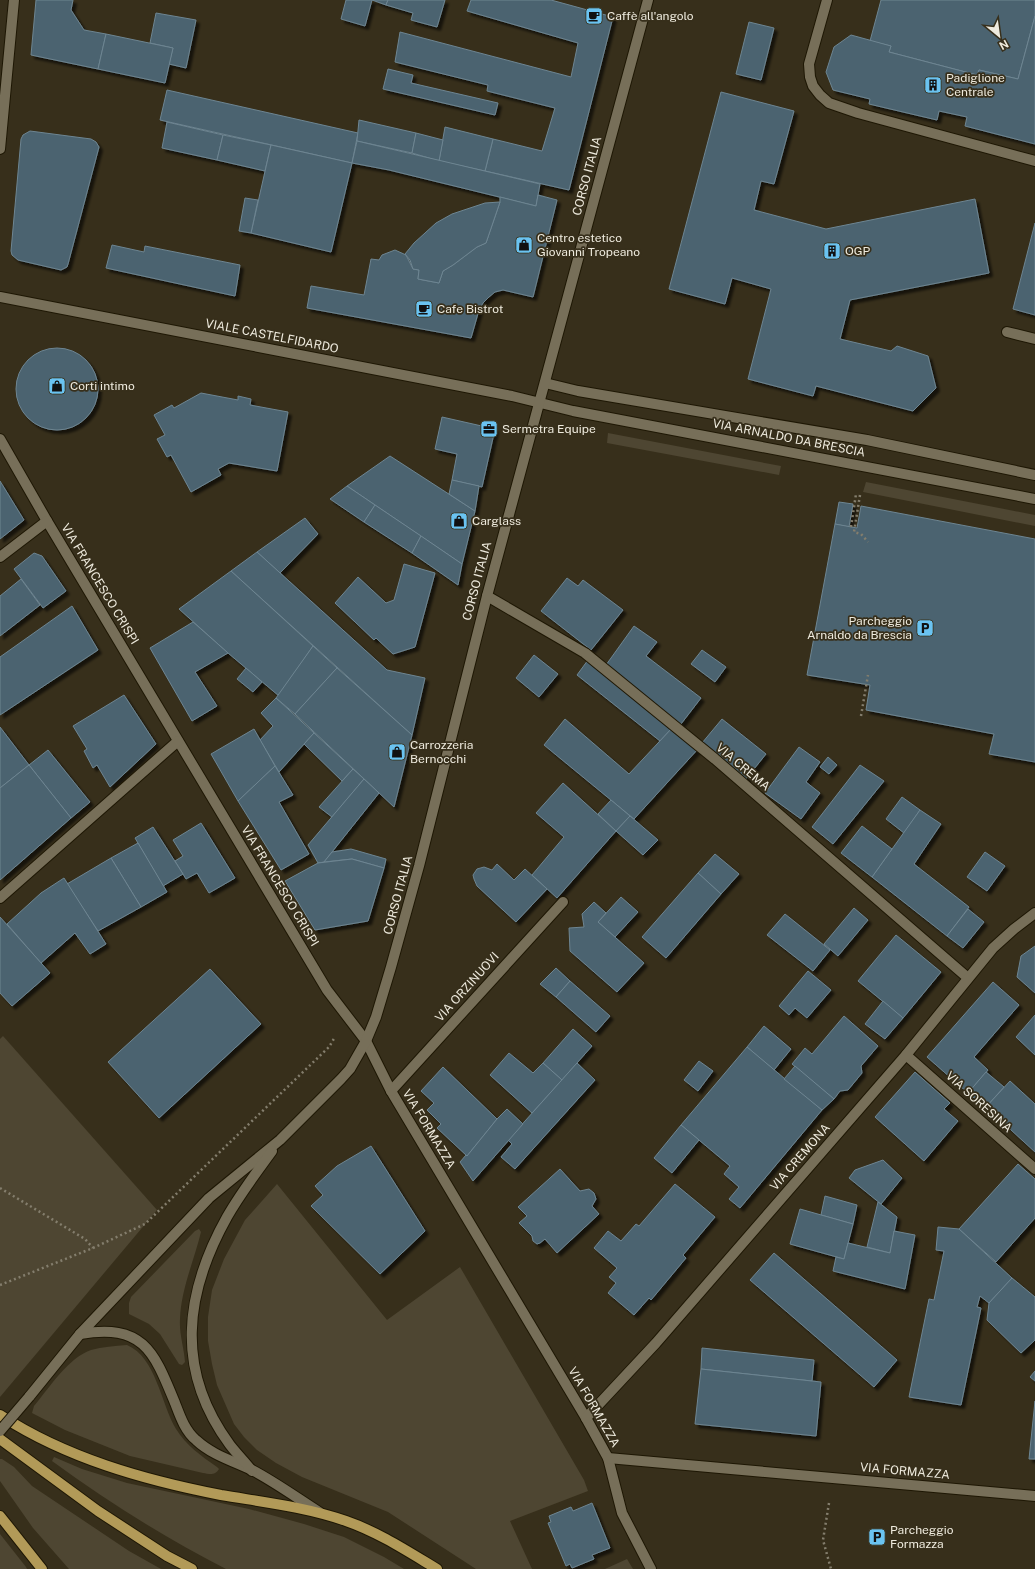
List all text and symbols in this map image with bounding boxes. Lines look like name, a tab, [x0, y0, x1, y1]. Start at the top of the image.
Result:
cafe icon: Caffè all'angolo	[584, 6, 604, 26]
place label: Caffè all'angolo	[607, 9, 694, 23]
north arrow	[979, 16, 1019, 56]
text: N	[997, 37, 1011, 52]
place label: Padiglione Centrale	[946, 71, 1005, 99]
building icon: Padiglione Centrale	[923, 75, 943, 95]
street label: CORSO ITALIA	[570, 134, 604, 217]
place label: Centro estetico Giovanni Tropeano	[537, 231, 640, 259]
shop icon: Centro estetico Giovanni Tropeano	[514, 235, 534, 255]
building icon: OGP	[822, 241, 842, 261]
place label: OGP	[845, 244, 871, 258]
cafe icon: Cafe Bistrot	[414, 299, 434, 319]
place label: Cafe Bistrot	[437, 302, 504, 316]
street label: VIALE CASTELFIDARDO	[204, 316, 340, 356]
shop icon: Corti intimo	[47, 376, 67, 396]
place label: Corti intimo	[70, 379, 135, 393]
street label: VIA ARNALDO DA BRESCIA	[711, 416, 867, 460]
office icon: Sermetra Equipe	[479, 419, 499, 439]
place label: Sermetra Equipe	[502, 422, 596, 436]
shop icon: Carglass	[449, 511, 469, 531]
place label: Carglass	[472, 514, 521, 528]
street label: VIA FRANCESCO CRISPI	[58, 521, 142, 647]
street label: CORSO ITALIA	[460, 539, 494, 622]
place label: Parcheggio Arnaldo da Brescia	[807, 614, 912, 642]
parking icon: Parcheggio Arnaldo da Brescia	[915, 618, 935, 638]
place label: Carrozzeria Bernocchi	[410, 738, 473, 766]
street label: VIA CREMA	[713, 740, 773, 794]
shop icon: Carrozzeria Bernocchi	[387, 742, 407, 762]
street label: VIA FRANCESCO CRISPI	[238, 823, 322, 949]
street label: CORSO ITALIA	[381, 853, 415, 936]
street label: VIA ORZINUOVI	[432, 949, 502, 1025]
street label: VIA SORESINA	[943, 1069, 1015, 1136]
street label: VIA FORMAZZA	[400, 1087, 458, 1172]
street label: VIA CREMONA	[767, 1120, 833, 1193]
street label: VIA FORMAZZA	[565, 1364, 623, 1450]
street label: VIA FORMAZZA	[859, 1460, 951, 1482]
place label: Parcheggio Formazza	[890, 1523, 954, 1551]
parking icon: Parcheggio Formazza	[867, 1527, 887, 1547]

